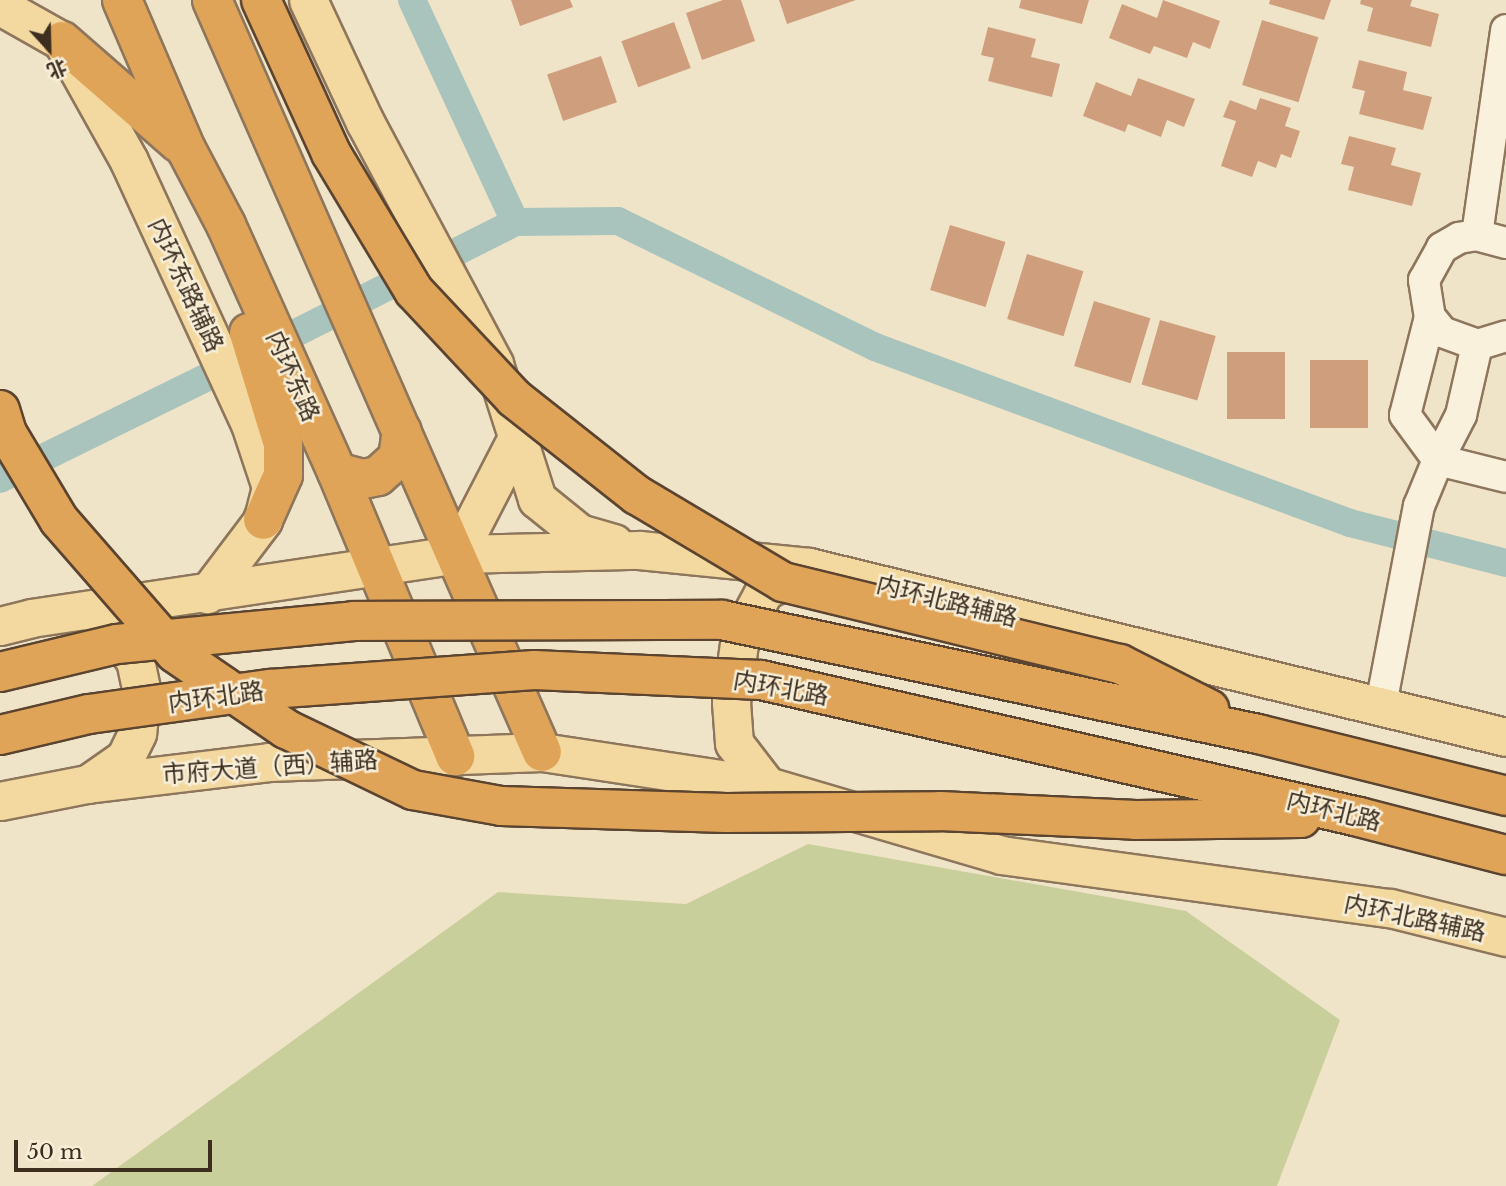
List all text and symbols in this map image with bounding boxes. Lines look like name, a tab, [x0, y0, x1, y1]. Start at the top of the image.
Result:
north arrow	[14, 14, 84, 84]
text: 北	[44, 55, 70, 83]
street label: 内环东路辅路	[143, 214, 229, 356]
street label: 内环东路	[260, 326, 326, 426]
street label: 内环北路辅路	[874, 570, 1020, 632]
street label: 内环北路	[731, 665, 831, 711]
street label: 内环北路	[166, 676, 266, 718]
street label: 市府大道（西）辅路	[161, 745, 379, 789]
street label: 内环北路	[1284, 785, 1384, 837]
street label: 内环北路辅路	[1342, 889, 1488, 947]
scale bar	[18, 1126, 215, 1170]
text: 50 m	[27, 1139, 82, 1165]

